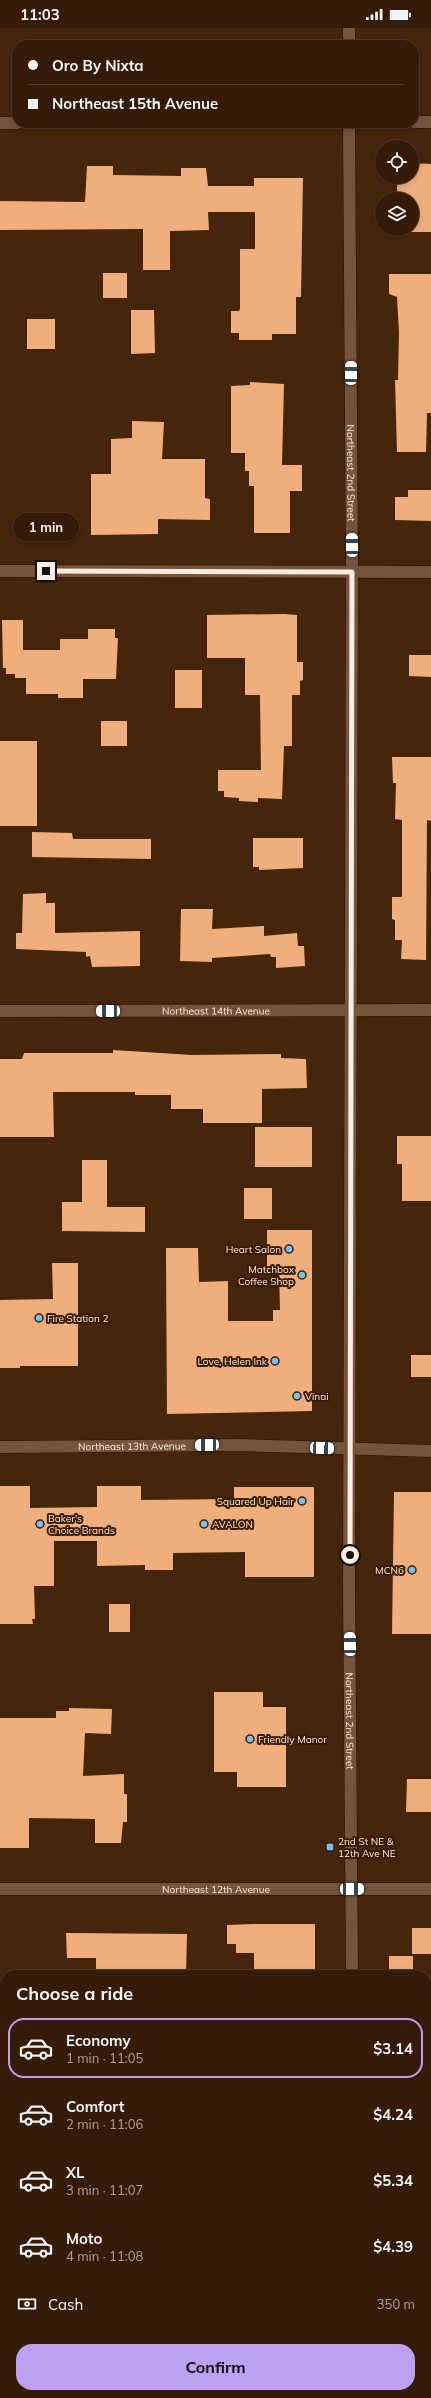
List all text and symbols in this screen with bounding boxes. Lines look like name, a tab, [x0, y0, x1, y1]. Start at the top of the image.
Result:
text: 11:03	[20, 5, 60, 24]
text: Oro By Nixta	[52, 56, 144, 75]
text: Northeast 15th Avenue	[52, 94, 218, 113]
map controls	[375, 140, 419, 236]
button: locate	[375, 140, 419, 184]
button: layers	[375, 192, 419, 236]
car	[345, 361, 357, 385]
street label: Northeast 2nd Street	[345, 424, 358, 522]
callout: 1 min	[13, 513, 79, 541]
text: 1 min	[29, 519, 63, 535]
car	[346, 533, 358, 557]
route end	[37, 562, 55, 580]
street label: Northeast 14th Avenue	[162, 1004, 270, 1017]
car	[96, 1005, 120, 1017]
place label: Heart Salon	[226, 1243, 281, 1256]
marker: Heart Salon	[284, 1244, 294, 1254]
place label: Matchbox Coffee Shop	[238, 1263, 295, 1288]
marker: Matchbox Coffee Shop	[297, 1270, 307, 1280]
place label: Fire Station 2	[47, 1312, 108, 1325]
marker: Fire Station 2	[34, 1313, 44, 1323]
place label: Love, Helen Ink	[197, 1355, 268, 1368]
marker: Love, Helen Ink	[270, 1356, 280, 1366]
place label: Vinai	[305, 1390, 329, 1403]
marker: Vinai	[292, 1391, 302, 1401]
street label: Northeast 13th Avenue	[78, 1439, 186, 1453]
car	[195, 1439, 219, 1451]
car	[310, 1442, 334, 1454]
place label: Squared Up Hair	[217, 1495, 294, 1508]
marker: Squared Up Hair	[297, 1496, 307, 1506]
place label: Baker's Choice Brands	[48, 1512, 115, 1537]
place label: AVALON	[212, 1518, 253, 1531]
marker: Baker's Choice Brands	[35, 1519, 45, 1529]
marker: AVALON	[199, 1519, 209, 1529]
route start	[341, 1546, 359, 1564]
place label: MCN6	[375, 1564, 404, 1577]
marker: MCN6	[407, 1565, 417, 1575]
car	[344, 1632, 356, 1656]
street label: Northeast 2nd Street	[343, 1672, 357, 1770]
place label: Friendly Manor	[258, 1733, 327, 1746]
marker: Friendly Manor	[245, 1734, 255, 1744]
place label: 2nd St NE & 12th Ave NE	[338, 1835, 396, 1860]
marker: 2nd St NE & 12th Ave NE	[325, 1842, 335, 1852]
street label: Northeast 12th Avenue	[162, 1883, 270, 1896]
car	[340, 1883, 364, 1895]
text: Choose a ride	[16, 1982, 133, 2005]
icon: car	[18, 2030, 54, 2066]
text: Economy	[66, 2031, 131, 2050]
text: $3.14	[373, 2039, 413, 2058]
text: 1 min · 11:05	[66, 2050, 143, 2066]
icon: car	[18, 2096, 54, 2132]
text: Comfort	[66, 2097, 124, 2116]
text: $4.24	[373, 2105, 413, 2124]
text: 2 min · 11:06	[66, 2116, 143, 2132]
icon: car	[18, 2162, 54, 2198]
text: XL	[66, 2163, 84, 2182]
text: $5.34	[373, 2171, 413, 2190]
text: 3 min · 11:07	[66, 2182, 143, 2198]
icon: car	[18, 2228, 54, 2264]
text: Moto	[66, 2229, 102, 2248]
text: $4.39	[373, 2237, 413, 2256]
text: 4 min · 11:08	[66, 2248, 143, 2264]
icon: cash	[16, 2293, 38, 2315]
text: Cash	[48, 2295, 83, 2314]
text: 350 m	[377, 2296, 415, 2312]
button: Confirm	[16, 2344, 415, 2390]

